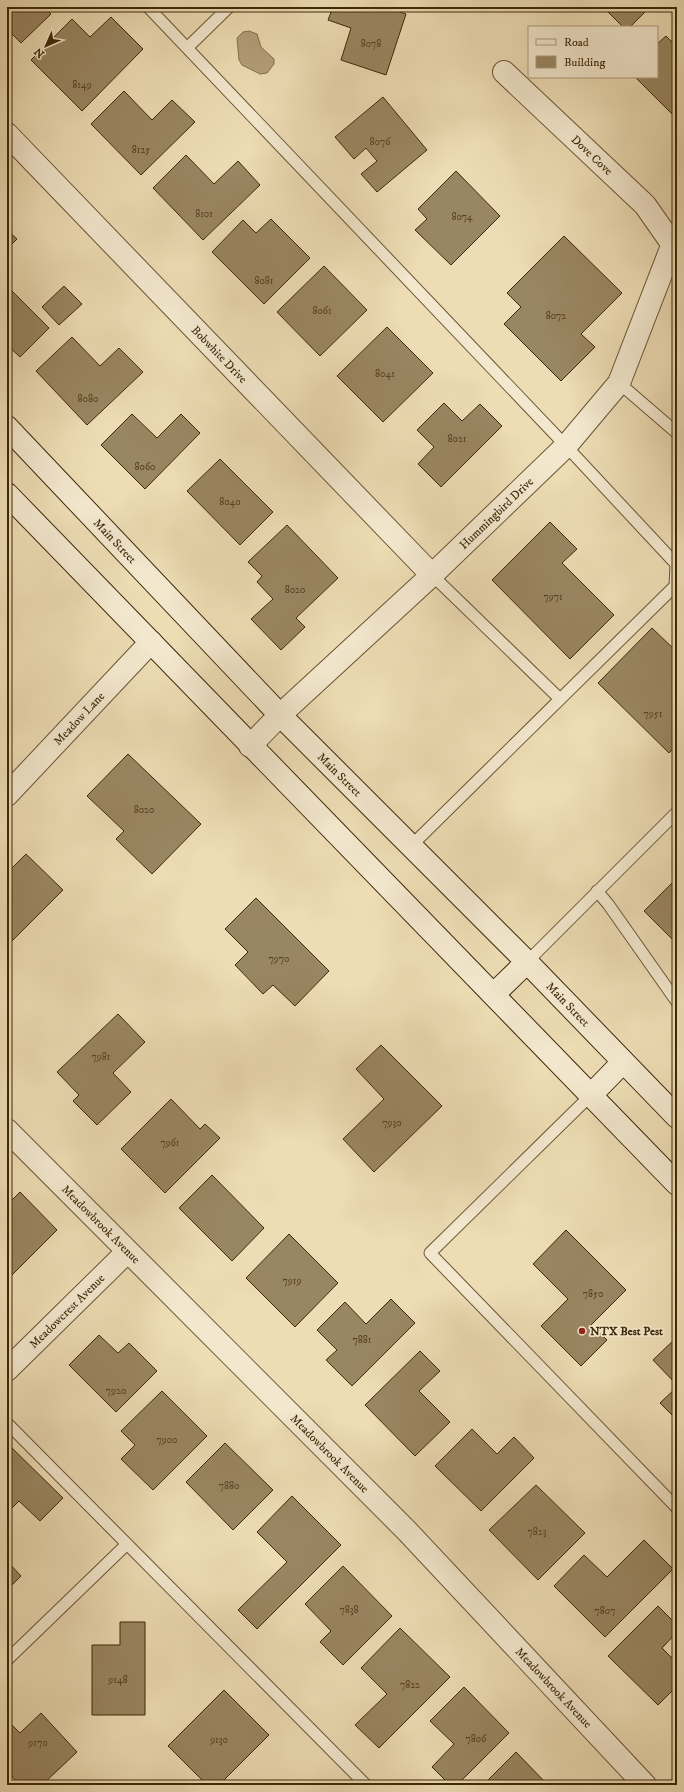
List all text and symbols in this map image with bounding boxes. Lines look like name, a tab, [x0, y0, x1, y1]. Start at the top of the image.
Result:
north arrow	[26, 26, 66, 66]
legend	[528, 26, 658, 78]
text: Road	[564, 35, 589, 50]
house number: 8078	[361, 38, 381, 50]
text: N	[31, 44, 48, 61]
text: Building	[564, 55, 605, 70]
house number: 8149	[72, 79, 92, 91]
street label: Dove Cove	[568, 132, 616, 178]
house number: 8076	[370, 136, 391, 148]
house number: 8125	[132, 144, 150, 156]
house number: 8101	[195, 208, 213, 220]
house number: 8074	[451, 211, 473, 223]
house number: 8081	[254, 275, 274, 287]
house number: 8061	[312, 305, 332, 317]
house number: 8072	[546, 310, 566, 322]
street label: Bobwhite Drive	[188, 322, 250, 386]
house number: 8041	[375, 368, 395, 380]
house number: 8080	[78, 393, 98, 405]
house number: 8021	[448, 433, 467, 445]
house number: 8060	[135, 461, 155, 473]
street label: Hummingbird Drive	[456, 474, 537, 552]
house number: 8040	[219, 496, 241, 508]
street label: Main Street	[90, 515, 140, 567]
house number: 8020	[285, 584, 305, 596]
house number: 7971	[543, 591, 563, 603]
street label: Meadow Lane	[50, 689, 108, 748]
house number: 7951	[644, 708, 663, 720]
street label: Main Street	[314, 749, 365, 800]
house number: 8020	[134, 804, 154, 816]
house number: 7970	[269, 953, 289, 965]
street label: Main Street	[543, 979, 593, 1030]
house number: 7981	[92, 1051, 111, 1063]
house number: 7930	[382, 1117, 402, 1129]
house number: 7961	[160, 1137, 180, 1149]
street label: Meadowbrook Avenue	[58, 1182, 143, 1267]
street label: Meadowcrest Avenue	[26, 1271, 108, 1352]
house number: 7919	[283, 1275, 301, 1287]
house number: 7850	[583, 1288, 603, 1300]
place label: NTX Best Pest	[590, 1324, 663, 1339]
marker: NTX Best Pest	[577, 1326, 587, 1336]
house number: 7881	[353, 1334, 372, 1346]
house number: 7920	[106, 1385, 126, 1397]
street label: Meadowbrook Avenue	[287, 1411, 372, 1496]
house number: 7900	[156, 1434, 178, 1446]
house number: 7880	[219, 1480, 239, 1492]
house number: 7823	[528, 1526, 547, 1538]
house number: 7838	[339, 1604, 359, 1616]
house number: 7807	[595, 1605, 615, 1617]
street label: Meadowbrook Avenue	[512, 1644, 595, 1731]
house number: 9148	[107, 1674, 128, 1686]
house number: 7822	[400, 1679, 420, 1691]
house number: 7806	[466, 1733, 487, 1745]
house number: 9130	[209, 1734, 228, 1746]
house number: 9170	[27, 1737, 48, 1749]

